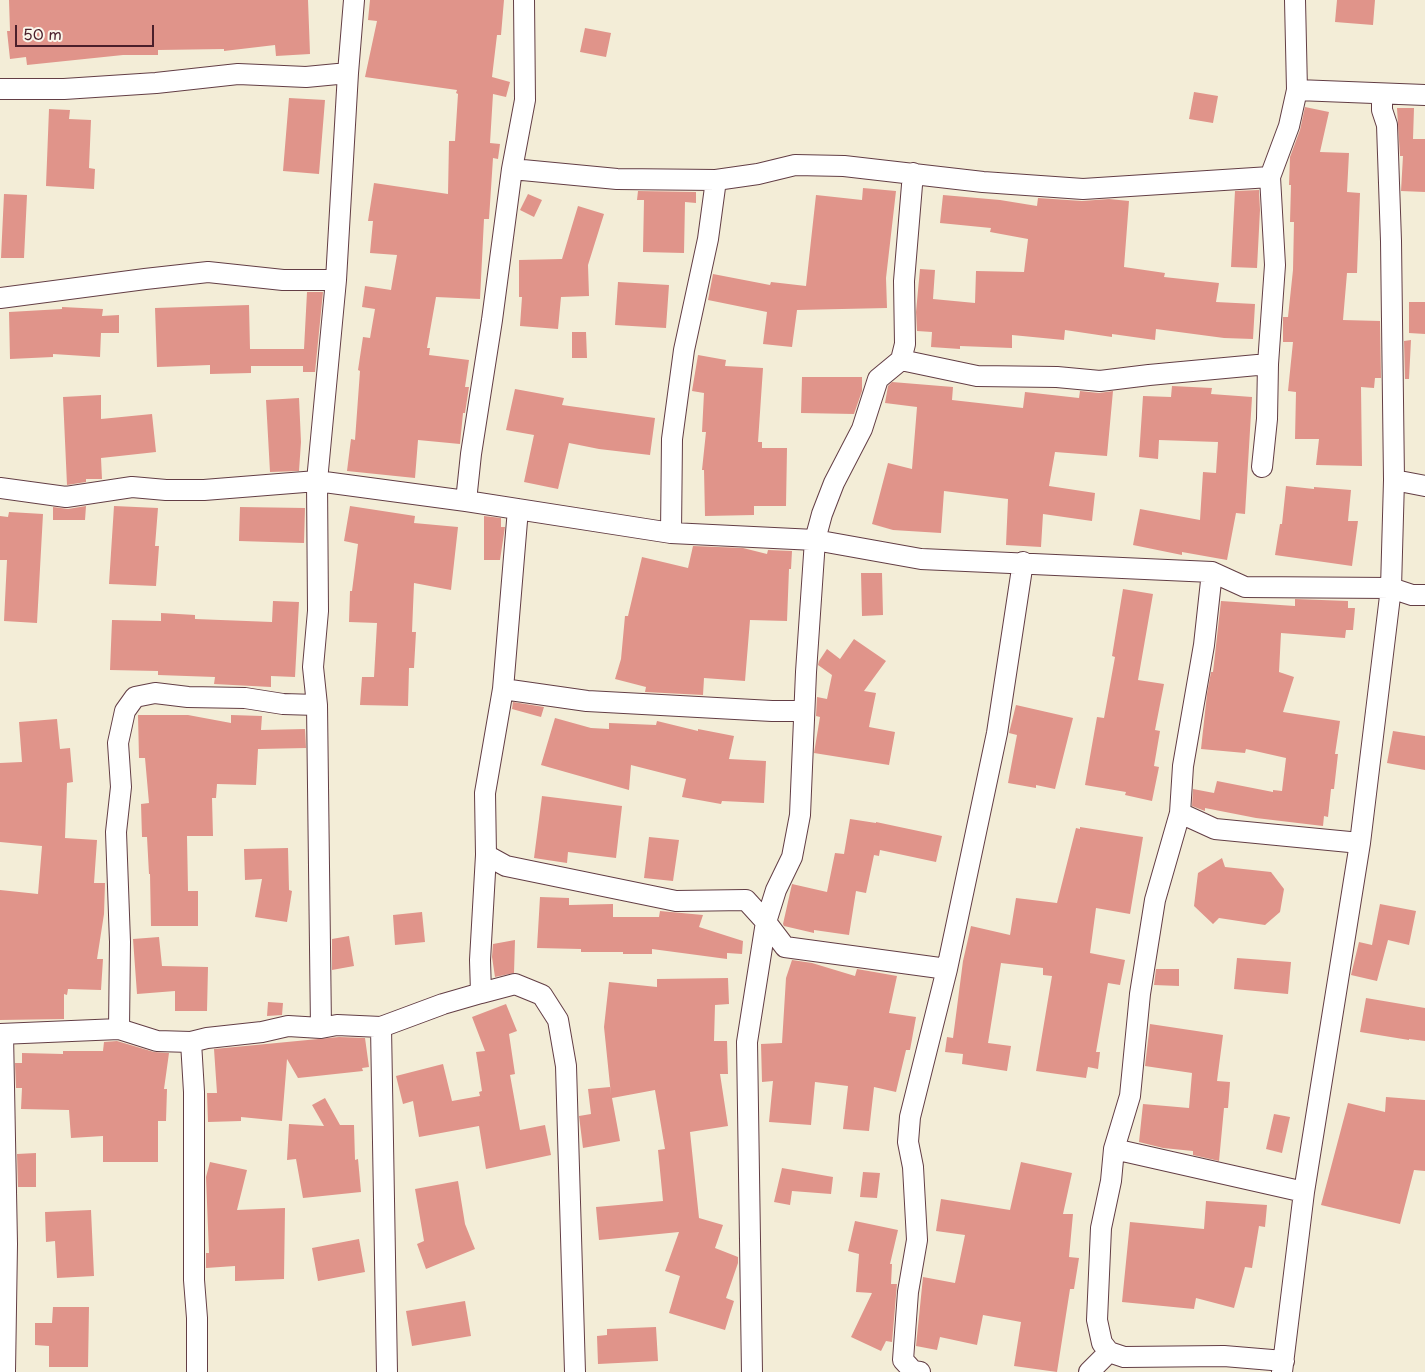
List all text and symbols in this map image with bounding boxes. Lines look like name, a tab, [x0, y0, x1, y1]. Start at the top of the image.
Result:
scale bar	[18, 15, 156, 47]
text: 50 m	[23, 22, 62, 45]

